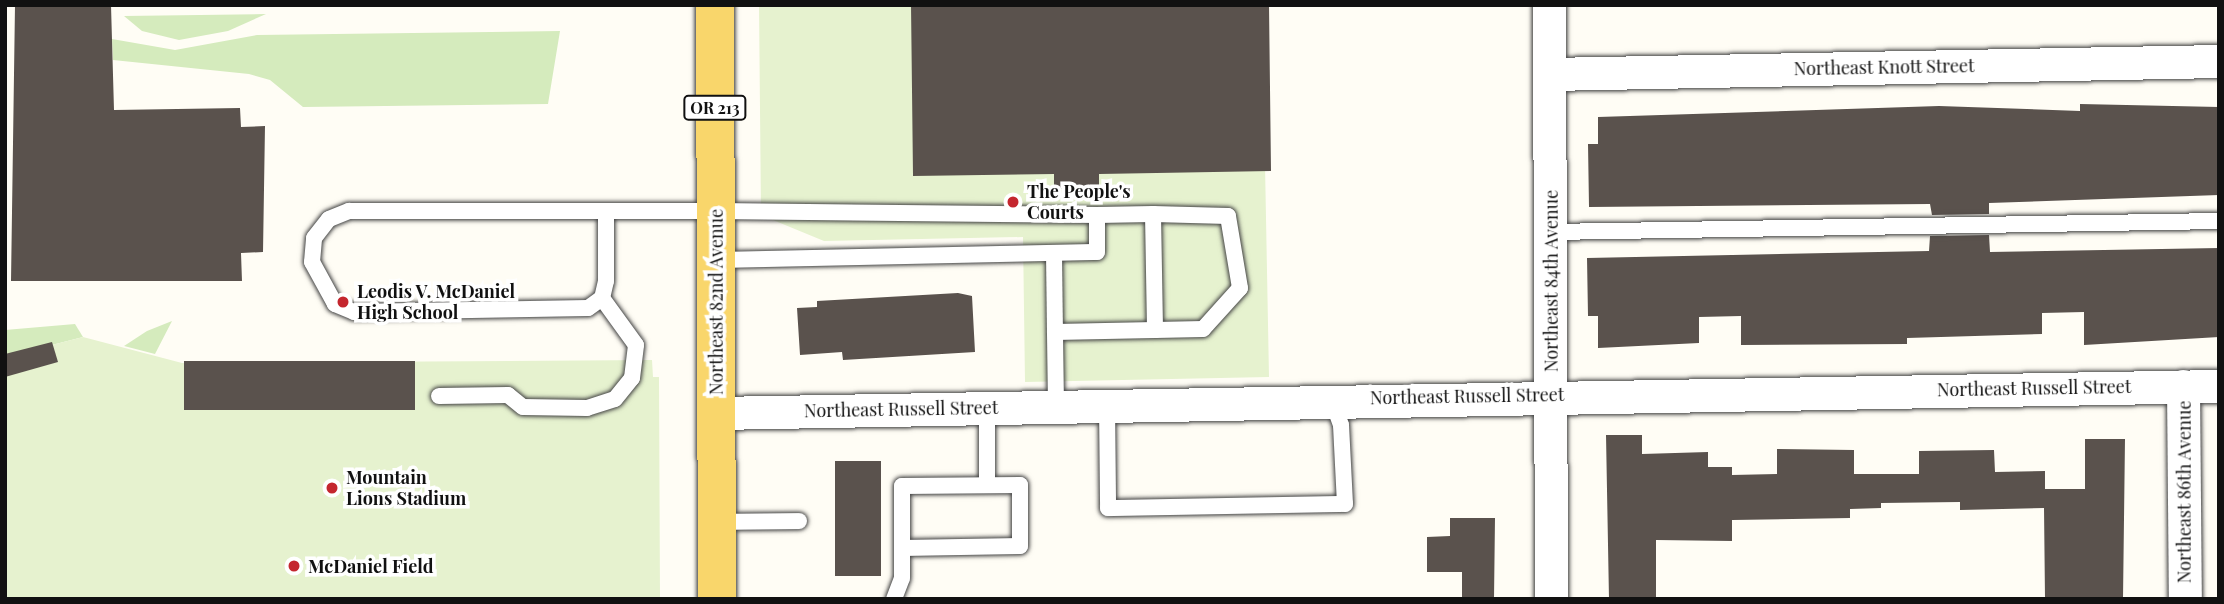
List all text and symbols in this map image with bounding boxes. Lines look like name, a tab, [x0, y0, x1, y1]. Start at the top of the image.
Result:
street label: Northeast Knott Street	[1793, 55, 1975, 79]
road number: OR 213	[682, 96, 748, 120]
place label: The People's Courts	[1027, 181, 1131, 224]
street label: Northeast 84th Avenue	[1540, 189, 1562, 373]
marker: The People's Courts	[1005, 194, 1021, 210]
street label: Northeast 82nd Avenue	[705, 208, 727, 396]
place label: Leodis V. McDaniel High School	[357, 281, 516, 324]
marker: Leodis V. McDaniel High School	[335, 294, 351, 310]
street label: Northeast Russell Street	[1937, 376, 2131, 400]
street label: Northeast Russell Street	[1370, 384, 1564, 408]
street label: Northeast Russell Street	[804, 397, 998, 421]
street label: Northeast 86th Avenue	[2173, 400, 2195, 584]
place label: Mountain Lions Stadium	[346, 467, 466, 510]
marker: Mountain Lions Stadium	[324, 480, 340, 496]
place label: McDaniel Field	[308, 555, 434, 577]
marker: McDaniel Field	[286, 558, 302, 574]

